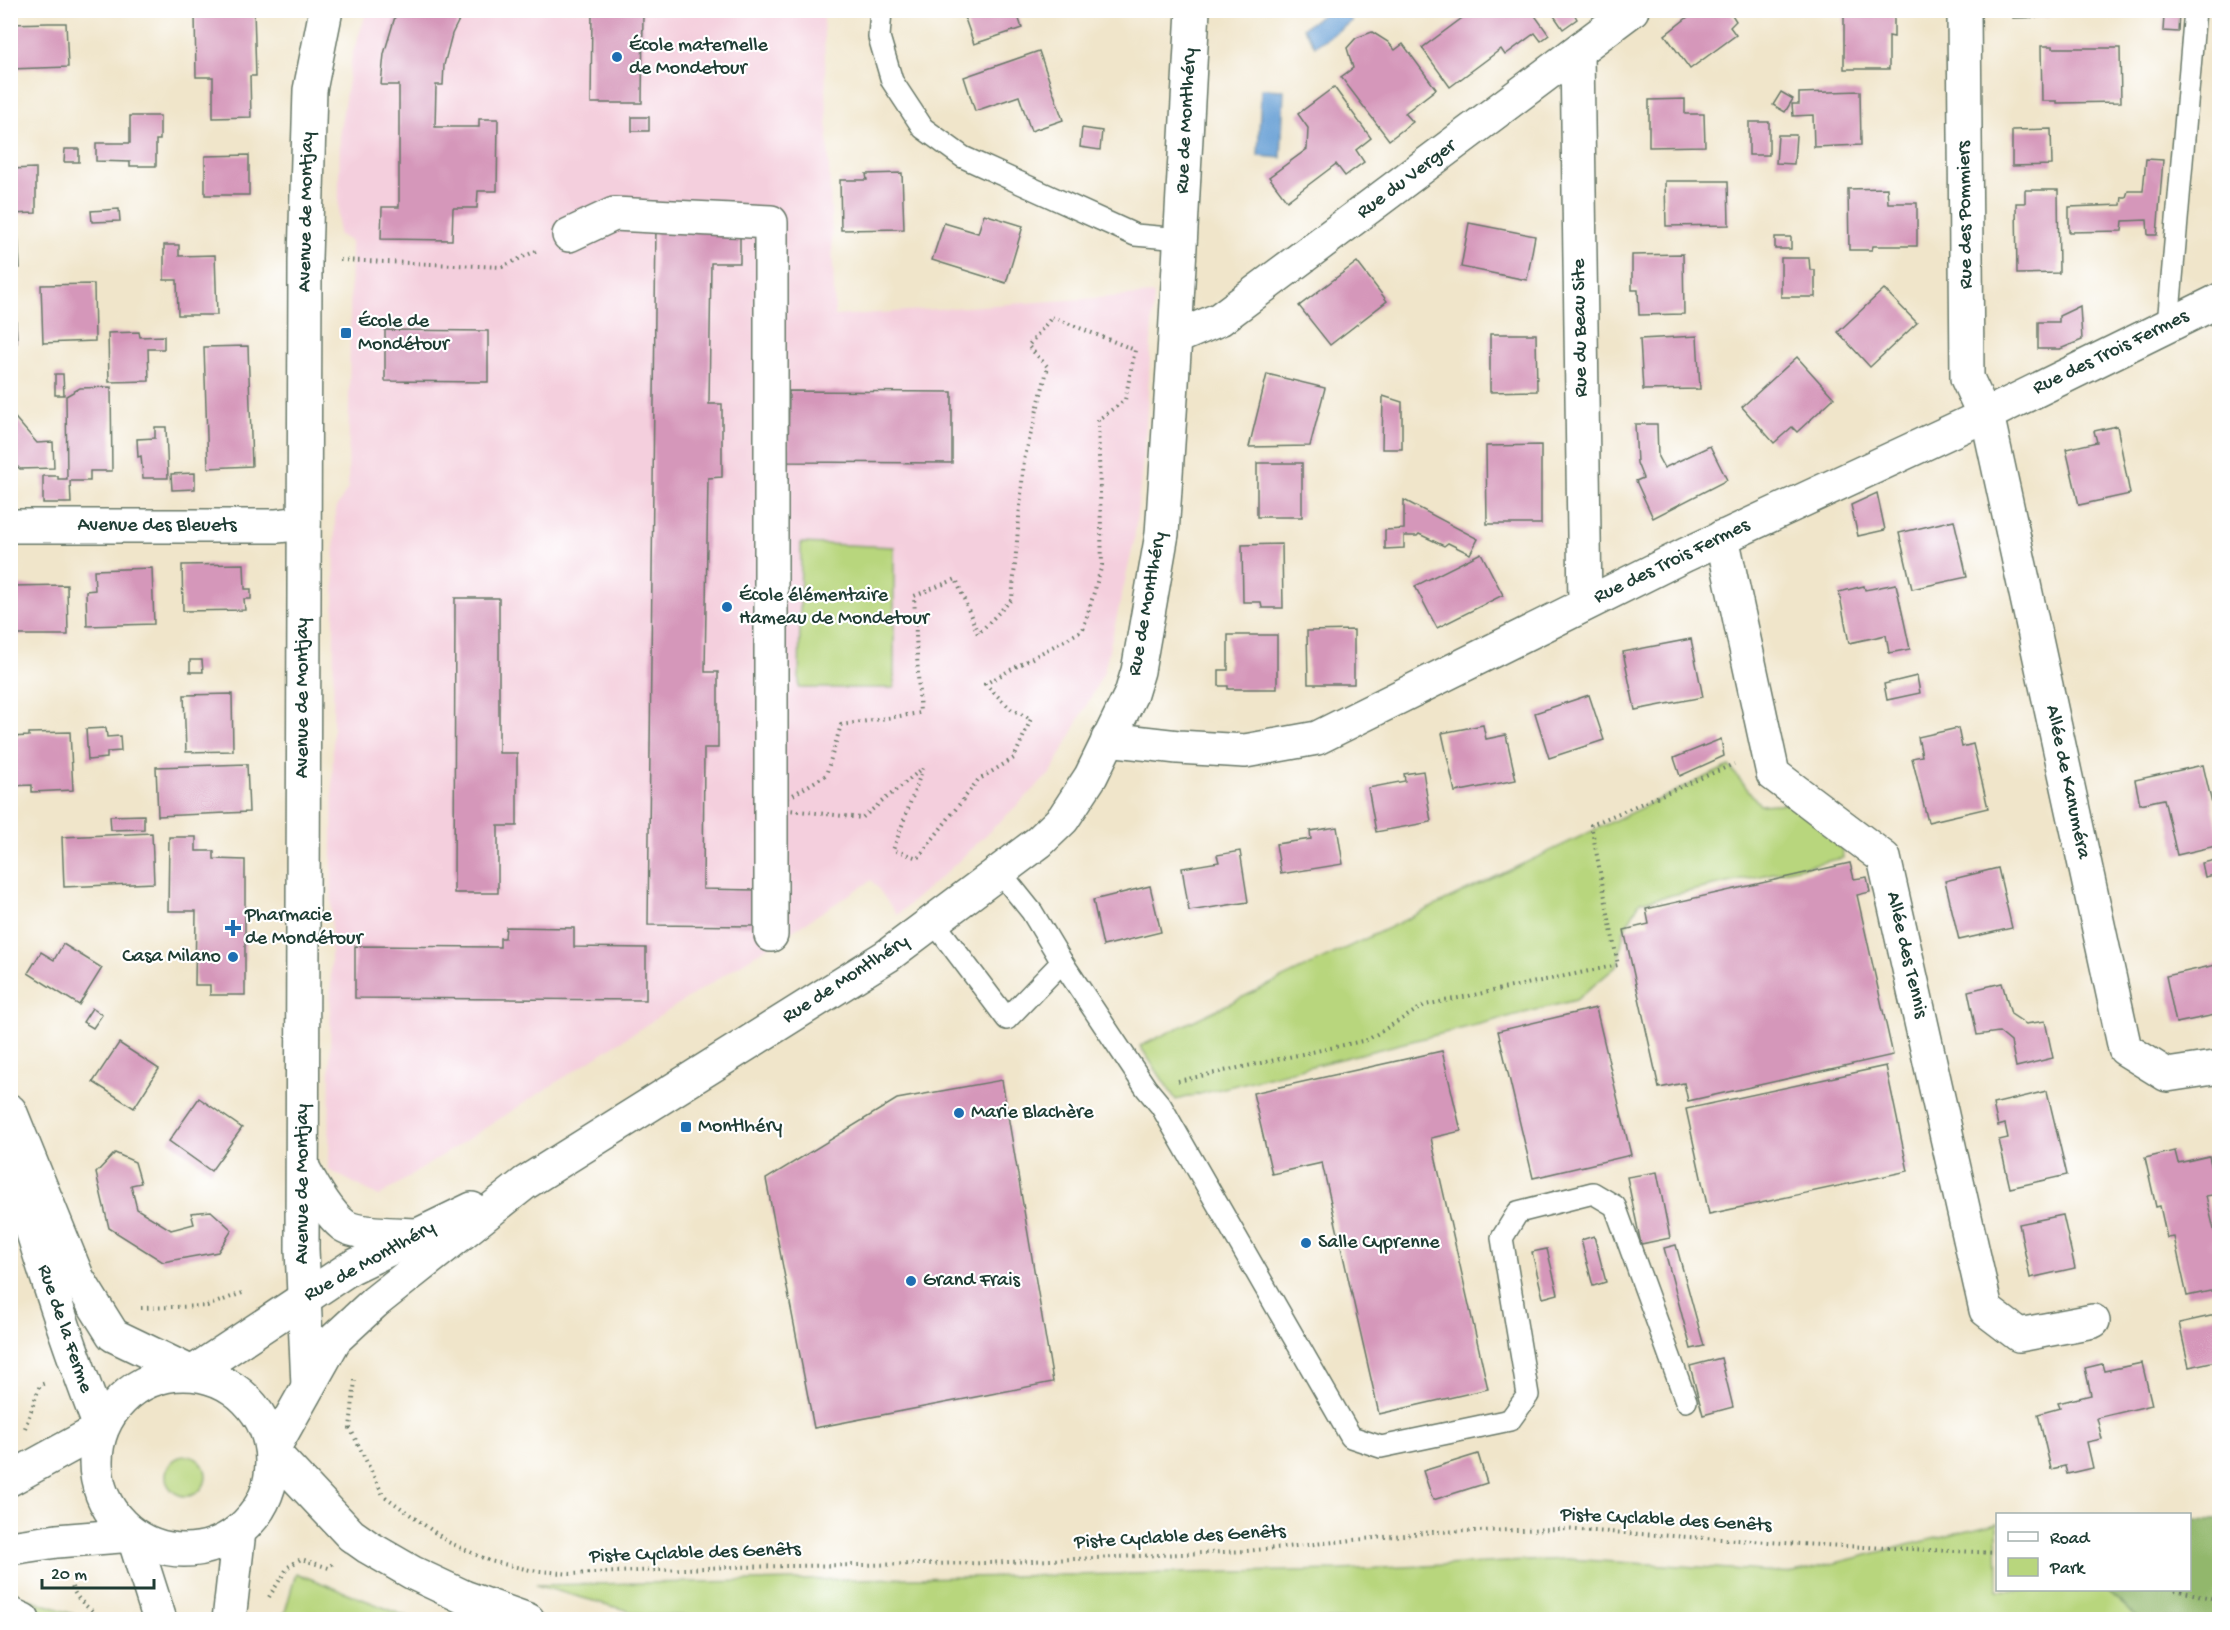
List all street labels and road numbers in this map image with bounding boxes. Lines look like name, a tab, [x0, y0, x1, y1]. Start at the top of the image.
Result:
street label: Rue de Montlhéry	[1172, 47, 1202, 195]
street label: Avenue de Montjay	[294, 131, 320, 292]
street label: Rue du Verger	[1353, 134, 1463, 225]
street label: Rue des Pommiers	[1953, 140, 1979, 289]
street label: Rue du Beau Site	[1568, 258, 1594, 398]
street label: Rue des Trois Fermes	[2029, 305, 2193, 401]
street label: Rue des Trois Fermes	[1590, 514, 1754, 610]
street label: Avenue des Bleuets	[77, 515, 237, 538]
street label: Rue de Montlhéry	[1124, 530, 1172, 678]
street label: Avenue de Montjay	[292, 618, 315, 778]
street label: Allée de Kanuméra	[2039, 703, 2095, 862]
street label: Allée des Tennis	[1880, 890, 1932, 1021]
street label: Rue de Montlhéry	[779, 931, 914, 1029]
street label: Avenue de Montjay	[292, 1104, 315, 1264]
street label: Rue de Montlhéry	[301, 1216, 440, 1307]
street label: Rue de la Ferme	[31, 1262, 97, 1397]
street label: Piste Cyclable des Genêts	[1559, 1504, 1773, 1538]
street label: Piste Cyclable des Genêts	[1073, 1521, 1287, 1555]
street label: Piste Cyclable des Genêts	[588, 1539, 802, 1569]

